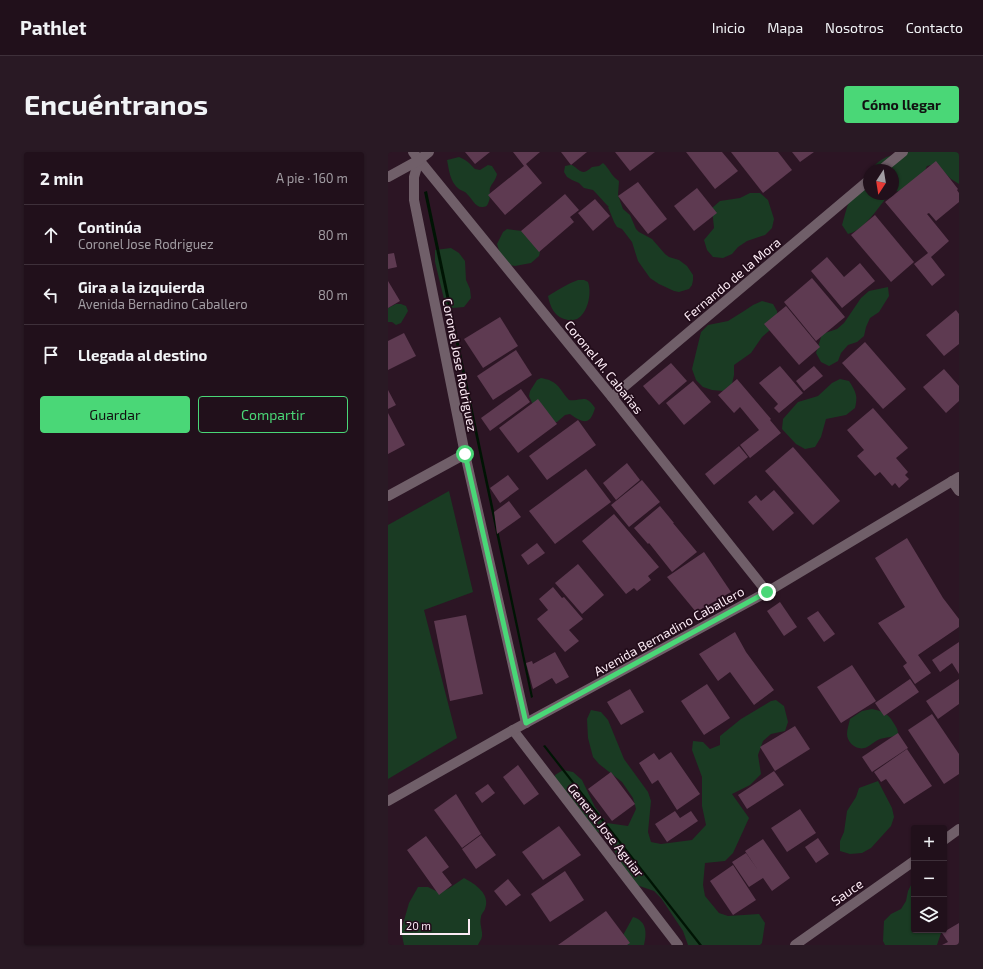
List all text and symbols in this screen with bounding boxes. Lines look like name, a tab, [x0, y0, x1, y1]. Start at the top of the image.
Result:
text: Pathlet	[20, 16, 86, 39]
text: Inicio	[712, 19, 745, 36]
text: Mapa	[767, 19, 803, 36]
text: Nosotros	[825, 19, 884, 36]
text: Contacto	[906, 19, 963, 36]
button: Cómo llegar	[844, 86, 959, 123]
text: Encuéntranos	[24, 87, 208, 121]
north arrow	[863, 164, 899, 200]
text: 2 min	[40, 168, 83, 188]
text: A pie · 160 m	[276, 170, 348, 186]
text: Continúa	[78, 218, 141, 236]
icon: ahead	[40, 224, 62, 246]
text: 80 m	[318, 227, 348, 243]
street label: Fernando de la Mora	[680, 234, 784, 324]
text: Coronel Jose Rodriguez	[78, 236, 214, 252]
text: Gira a la izquierda	[78, 278, 205, 296]
icon: left	[40, 284, 62, 306]
text: 80 m	[318, 287, 348, 303]
text: Avenida Bernadino Caballero	[78, 296, 248, 312]
street label: Coronel Jose Rodriguez	[439, 297, 481, 433]
street label: Coronel M. Cabañas	[561, 317, 647, 417]
icon: arrive	[40, 344, 62, 366]
text: Llegada al destino	[78, 346, 207, 364]
button: Guardar	[40, 396, 190, 433]
button: Compartir	[198, 396, 348, 433]
route start	[456, 445, 474, 463]
street label: Avenida Bernadino Caballero	[591, 583, 747, 679]
route end	[758, 583, 776, 601]
street label: General Jose Aguiar	[564, 780, 648, 880]
map controls	[911, 825, 947, 933]
button: +	[911, 825, 947, 861]
button: −	[911, 861, 947, 897]
street label: Sauce	[828, 875, 866, 909]
button: layers	[911, 897, 947, 933]
scale bar	[400, 917, 470, 936]
text: 20 m	[406, 919, 431, 932]

